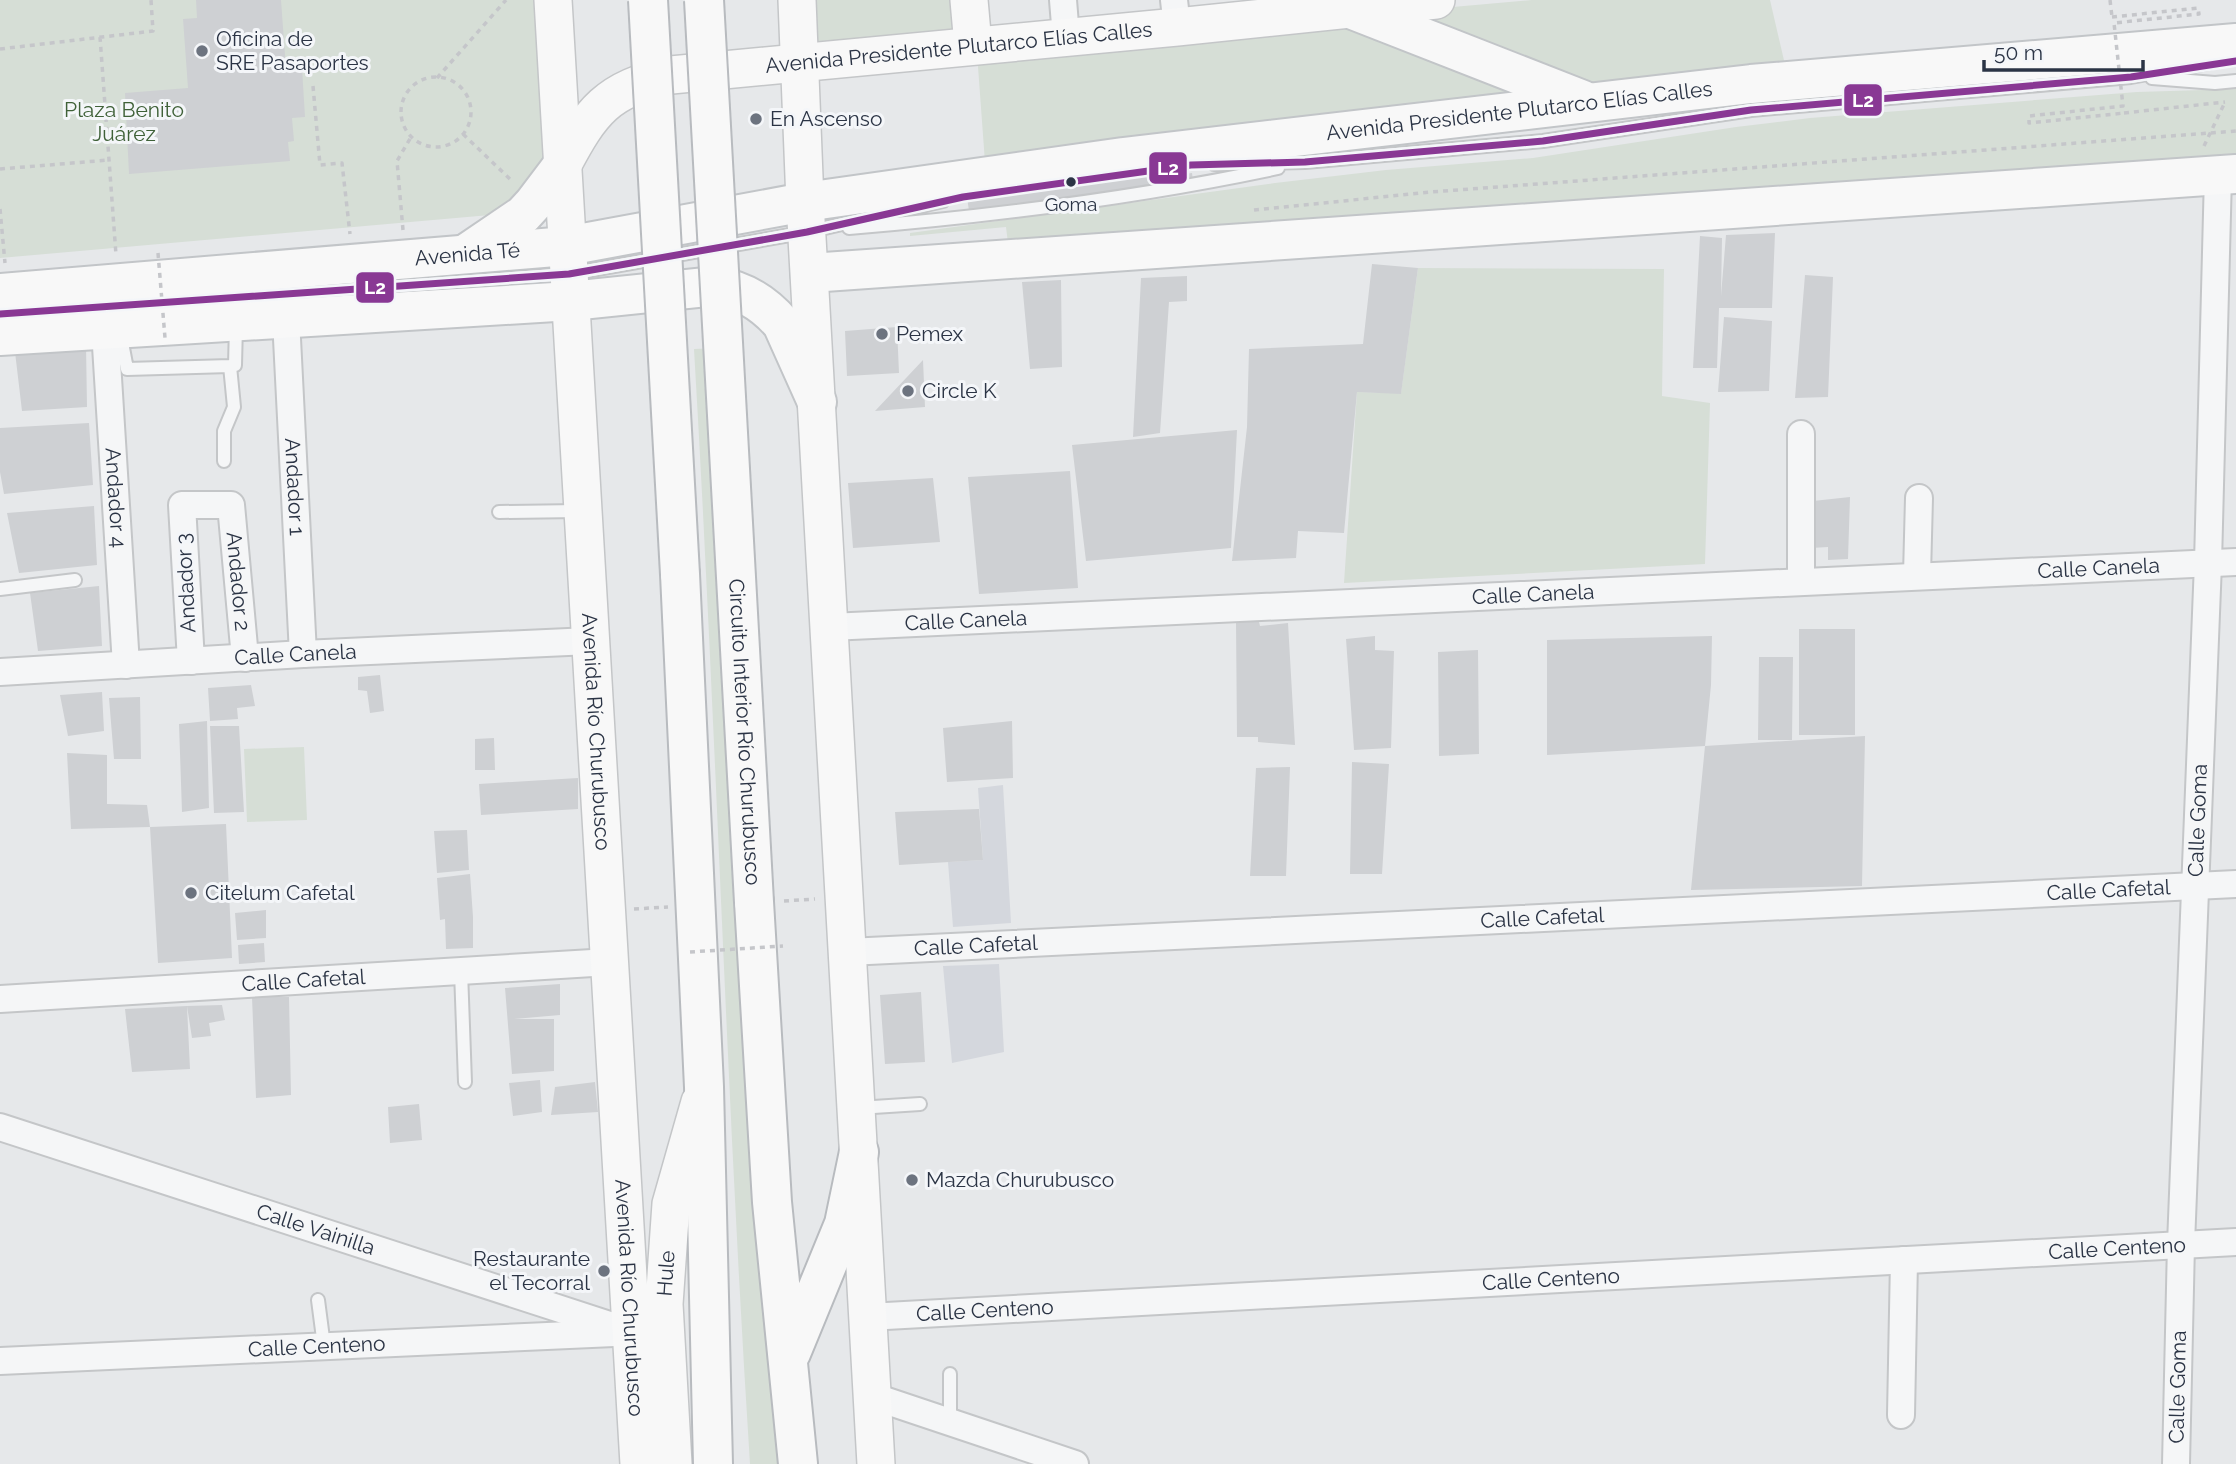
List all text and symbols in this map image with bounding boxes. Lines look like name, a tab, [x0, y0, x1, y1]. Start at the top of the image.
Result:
street label: Avenida Presidente Plutarco Elías Calles	[764, 16, 1153, 78]
place label: Oficina de SRE Pasaportes	[216, 26, 369, 75]
scale bar	[1984, 28, 2143, 72]
text: 50 m	[1994, 40, 2043, 65]
marker: Oficina de SRE Pasaportes	[194, 43, 210, 59]
street label: Avenida Presidente Plutarco Elías Calles	[1325, 76, 1714, 145]
line badge: L2	[1843, 83, 1883, 117]
text: L2	[1852, 89, 1874, 111]
park label: Plaza Benito Juárez	[64, 97, 184, 146]
place label: En Ascenso	[770, 106, 882, 131]
marker: En Ascenso	[748, 111, 764, 127]
line badge: L2	[1148, 151, 1188, 185]
text: L2	[1157, 157, 1179, 179]
marker: Goma	[1064, 175, 1078, 189]
place label: Goma	[1045, 193, 1097, 215]
street label: Avenida Té	[414, 237, 521, 271]
line badge: L2	[355, 271, 395, 304]
text: L2	[364, 276, 386, 298]
place label: Pemex	[896, 321, 963, 346]
marker: Pemex	[874, 326, 890, 342]
place label: Circle K	[922, 378, 997, 403]
marker: Circle K	[900, 383, 916, 399]
street label: Andador 1	[280, 437, 310, 536]
street label: Andador 4	[100, 447, 132, 548]
street label: Andador 2	[221, 531, 255, 632]
street label: Andador 3	[170, 532, 201, 634]
street label: Calle Canela	[2037, 553, 2160, 583]
street label: Circuito Interior Río Churubusco	[724, 578, 766, 886]
street label: Calle Canela	[1471, 579, 1595, 609]
street label: Calle Canela	[904, 605, 1028, 636]
street label: Avenida Río Churubusco	[577, 612, 616, 851]
street label: Calle Canela	[234, 639, 357, 670]
street label: Calle Goma	[2183, 763, 2212, 877]
street label: Calle Cafetal	[2046, 874, 2171, 905]
place label: Citelum Cafetal	[205, 880, 355, 905]
marker: Citelum Cafetal	[183, 885, 199, 901]
street label: Calle Cafetal	[1480, 902, 1605, 933]
street label: Calle Cafetal	[913, 930, 1039, 961]
street label: Calle Cafetal	[241, 964, 366, 996]
place label: Mazda Churubusco	[926, 1167, 1114, 1192]
marker: Mazda Churubusco	[904, 1172, 920, 1188]
street label: Avenida Río Churubusco	[610, 1178, 649, 1417]
street label: Calle Vainilla	[253, 1198, 378, 1260]
street label: Calle Centeno	[2048, 1232, 2187, 1264]
place label: Restaurante el Tecorral	[473, 1246, 590, 1295]
street label: Hule	[652, 1249, 680, 1297]
marker: Restaurante el Tecorral	[596, 1263, 612, 1279]
street label: Calle Centeno	[1481, 1263, 1620, 1295]
street label: Calle Centeno	[915, 1294, 1054, 1326]
street label: Calle Centeno	[247, 1330, 386, 1362]
street label: Calle Goma	[2163, 1330, 2191, 1444]

